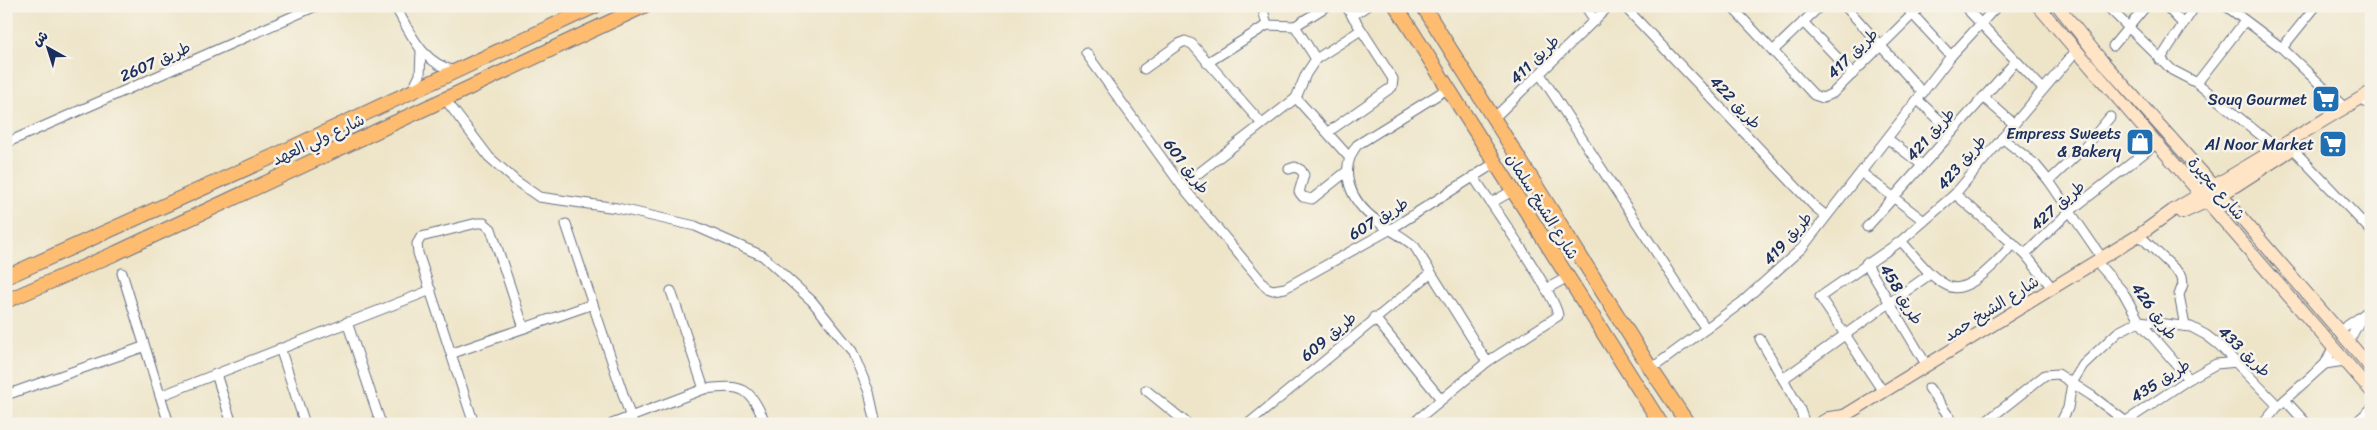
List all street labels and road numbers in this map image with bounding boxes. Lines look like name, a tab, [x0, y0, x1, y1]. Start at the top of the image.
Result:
street label: طريق 417	[1819, 21, 1885, 86]
street label: طريق 411	[1502, 28, 1567, 91]
street label: طريق 2607	[115, 33, 196, 90]
street label: طريق 422	[1702, 68, 1769, 136]
street label: طريق 421	[1898, 101, 1963, 168]
street label: شارع ولي العهد	[267, 105, 370, 174]
street label: طريق 423	[1929, 128, 1994, 197]
street label: طريق 601	[1156, 132, 1217, 201]
street label: شارع الشيخ سلمان	[1498, 147, 1587, 265]
street label: شارع عجيرة	[2180, 150, 2253, 227]
street label: طريق 427	[2023, 173, 2092, 238]
street label: طريق 607	[1342, 189, 1414, 248]
street label: طريق 419	[1755, 205, 1820, 272]
street label: طريق 458	[1872, 258, 1931, 331]
street label: شارع الشيخ حمد	[1937, 267, 2045, 350]
street label: طريق 426	[2123, 276, 2186, 347]
street label: طريق 609	[1293, 304, 1363, 369]
street label: طريق 433	[2211, 318, 2278, 384]
street label: طريق 435	[2124, 351, 2196, 410]

